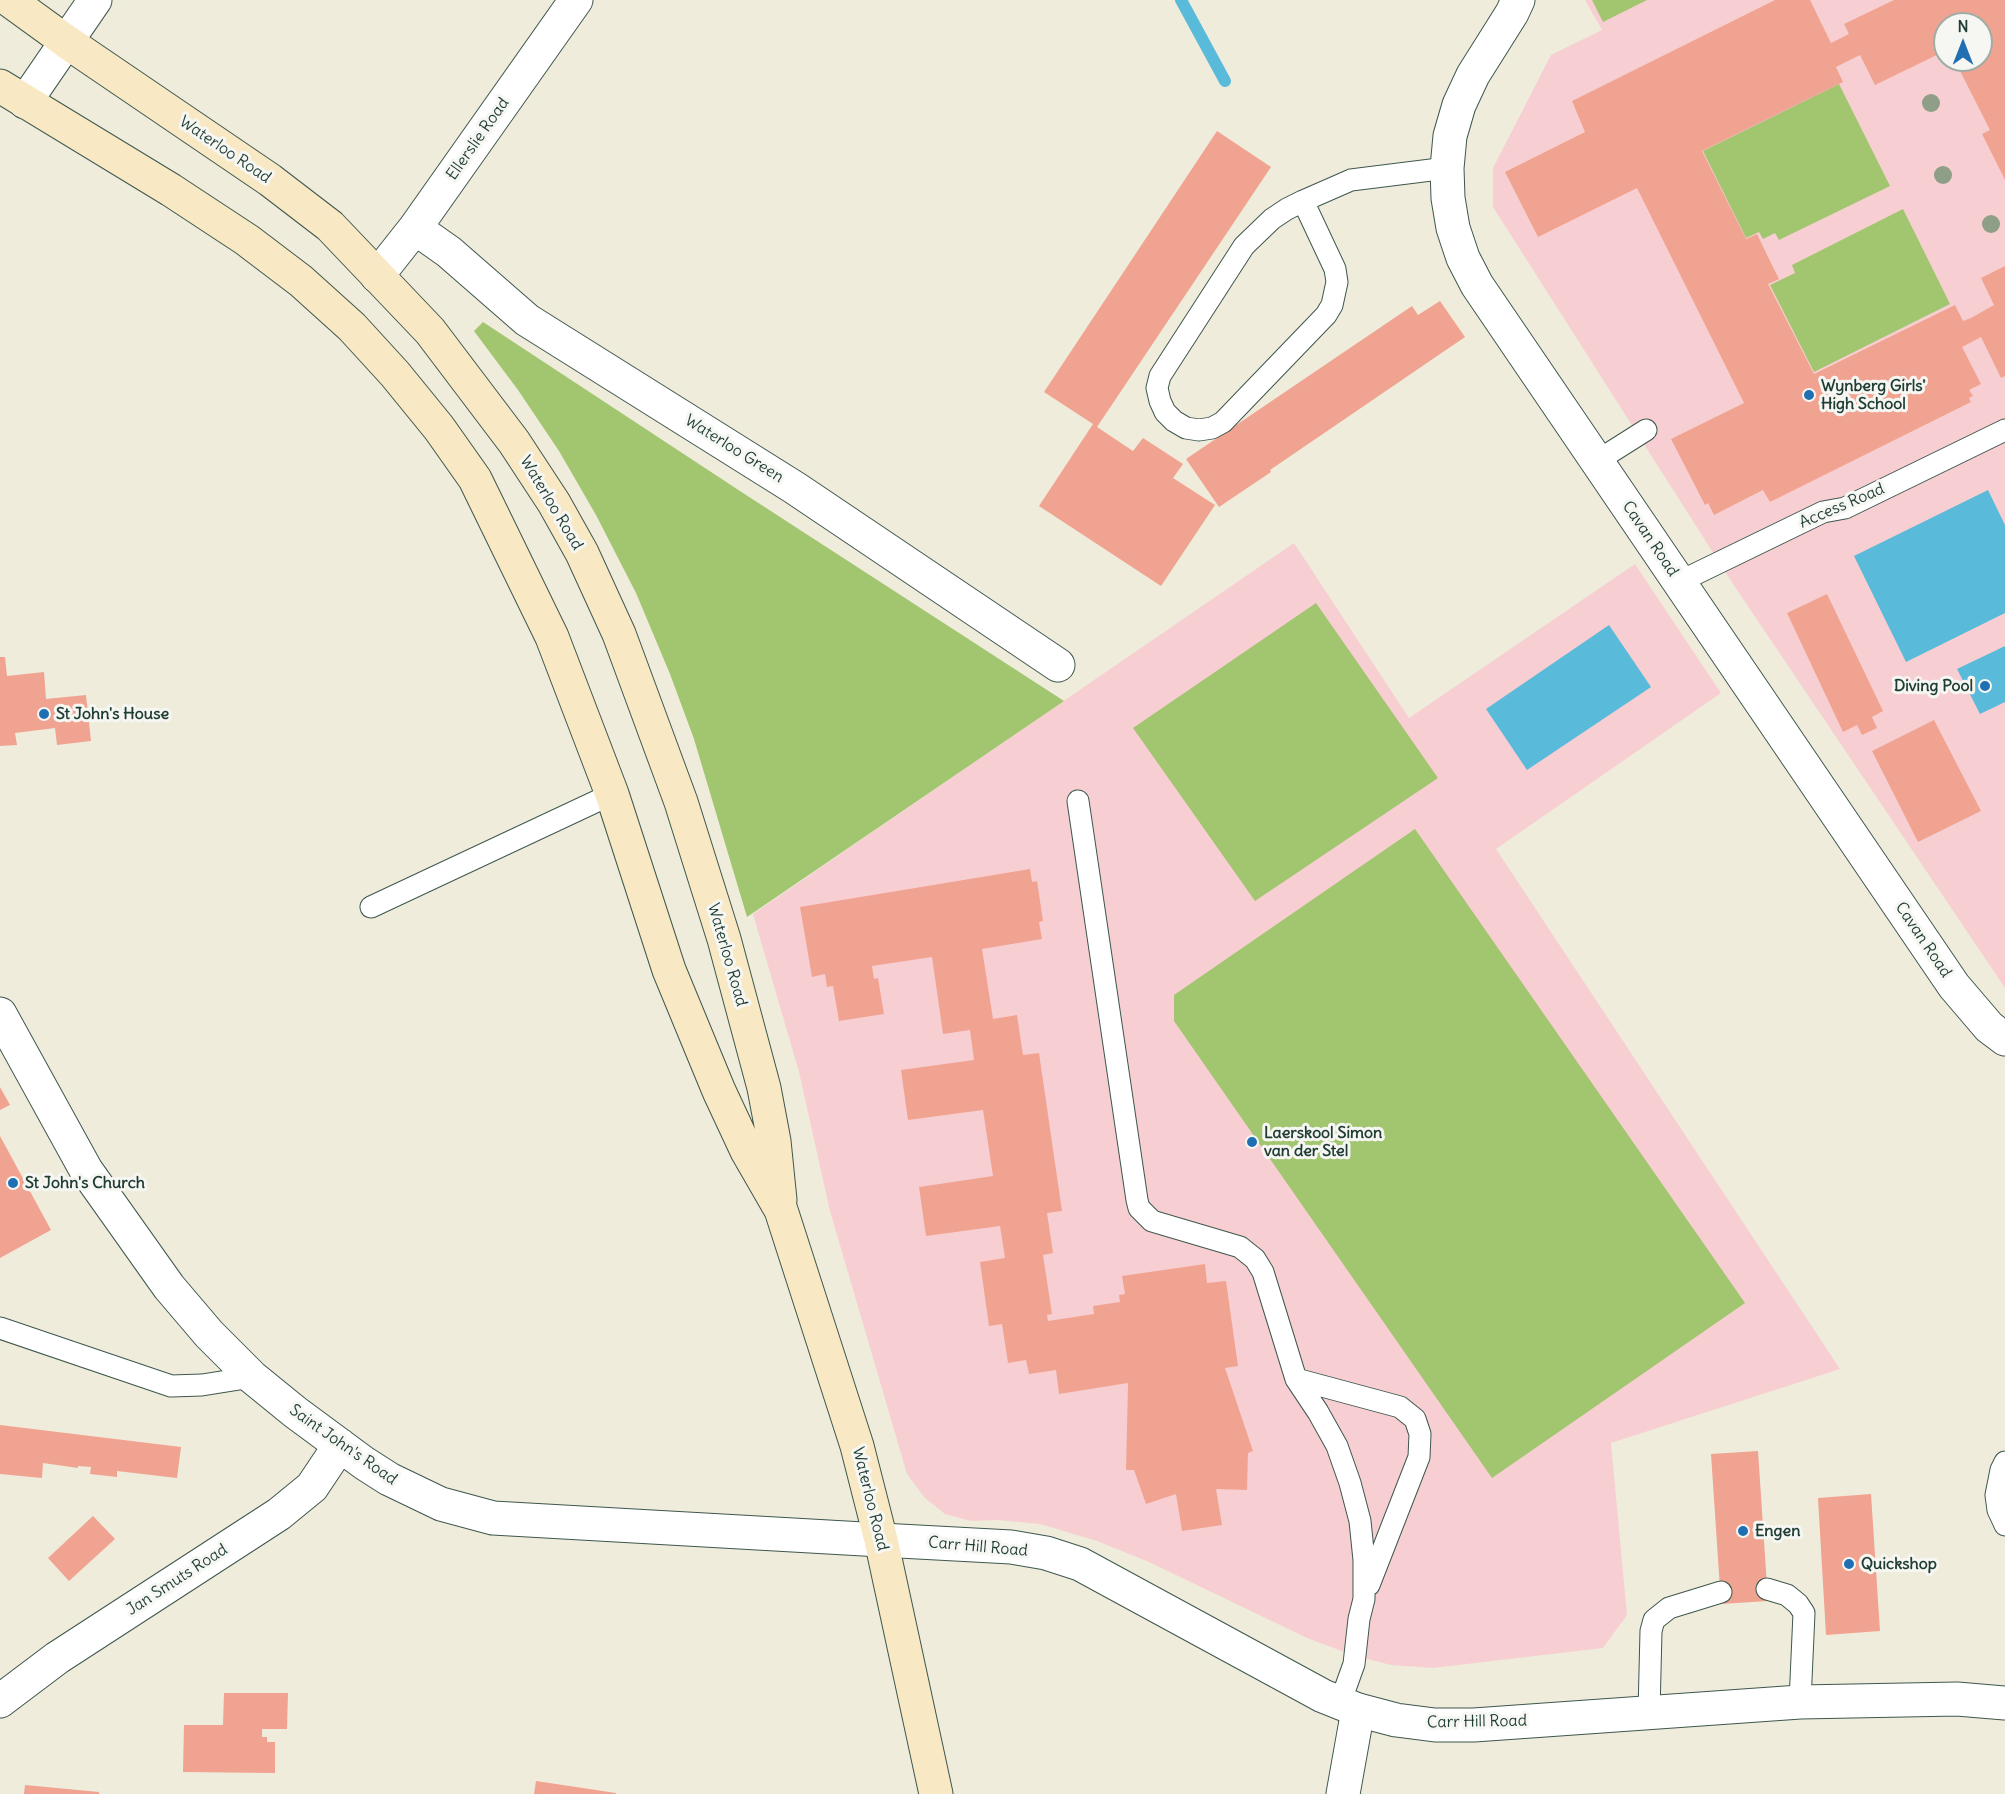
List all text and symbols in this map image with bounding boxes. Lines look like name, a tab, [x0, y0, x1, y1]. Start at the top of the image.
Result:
north arrow	[1933, 12, 1993, 72]
text: N	[1957, 16, 1969, 36]
street label: Ellerslie Road	[443, 94, 513, 184]
street label: Waterloo Road	[176, 112, 274, 188]
place label: Wynberg Girls' High School	[1821, 376, 1926, 414]
marker: Wynberg Girls' High School	[1802, 388, 1816, 402]
street label: Waterloo Green	[681, 411, 787, 487]
street label: Waterloo Road	[515, 452, 587, 554]
street label: Access Road	[1797, 479, 1887, 533]
street label: Cavan Road	[1618, 498, 1682, 580]
place label: Diving Pool	[1894, 676, 1973, 696]
marker: Diving Pool	[1978, 679, 1992, 693]
place label: St John's House	[56, 704, 169, 724]
marker: St John's House	[37, 707, 51, 721]
street label: Cavan Road	[1891, 899, 1955, 981]
street label: Waterloo Road	[703, 901, 751, 1009]
place label: Laerskool Simon van der Stel	[1264, 1123, 1382, 1161]
marker: Laerskool Simon van der Stel	[1245, 1135, 1259, 1149]
place label: St John's Church	[25, 1173, 145, 1193]
marker: St John's Church	[6, 1176, 20, 1190]
street label: Saint John's Road	[286, 1401, 400, 1489]
street label: Waterloo Road	[848, 1445, 892, 1553]
place label: Engen	[1755, 1521, 1800, 1541]
marker: Engen	[1736, 1524, 1750, 1538]
street label: Carr Hill Road	[927, 1533, 1029, 1561]
street label: Jan Smuts Road	[123, 1540, 231, 1620]
place label: Quickshop	[1861, 1554, 1937, 1574]
marker: Quickshop	[1842, 1557, 1856, 1571]
street label: Carr Hill Road	[1427, 1712, 1527, 1732]

